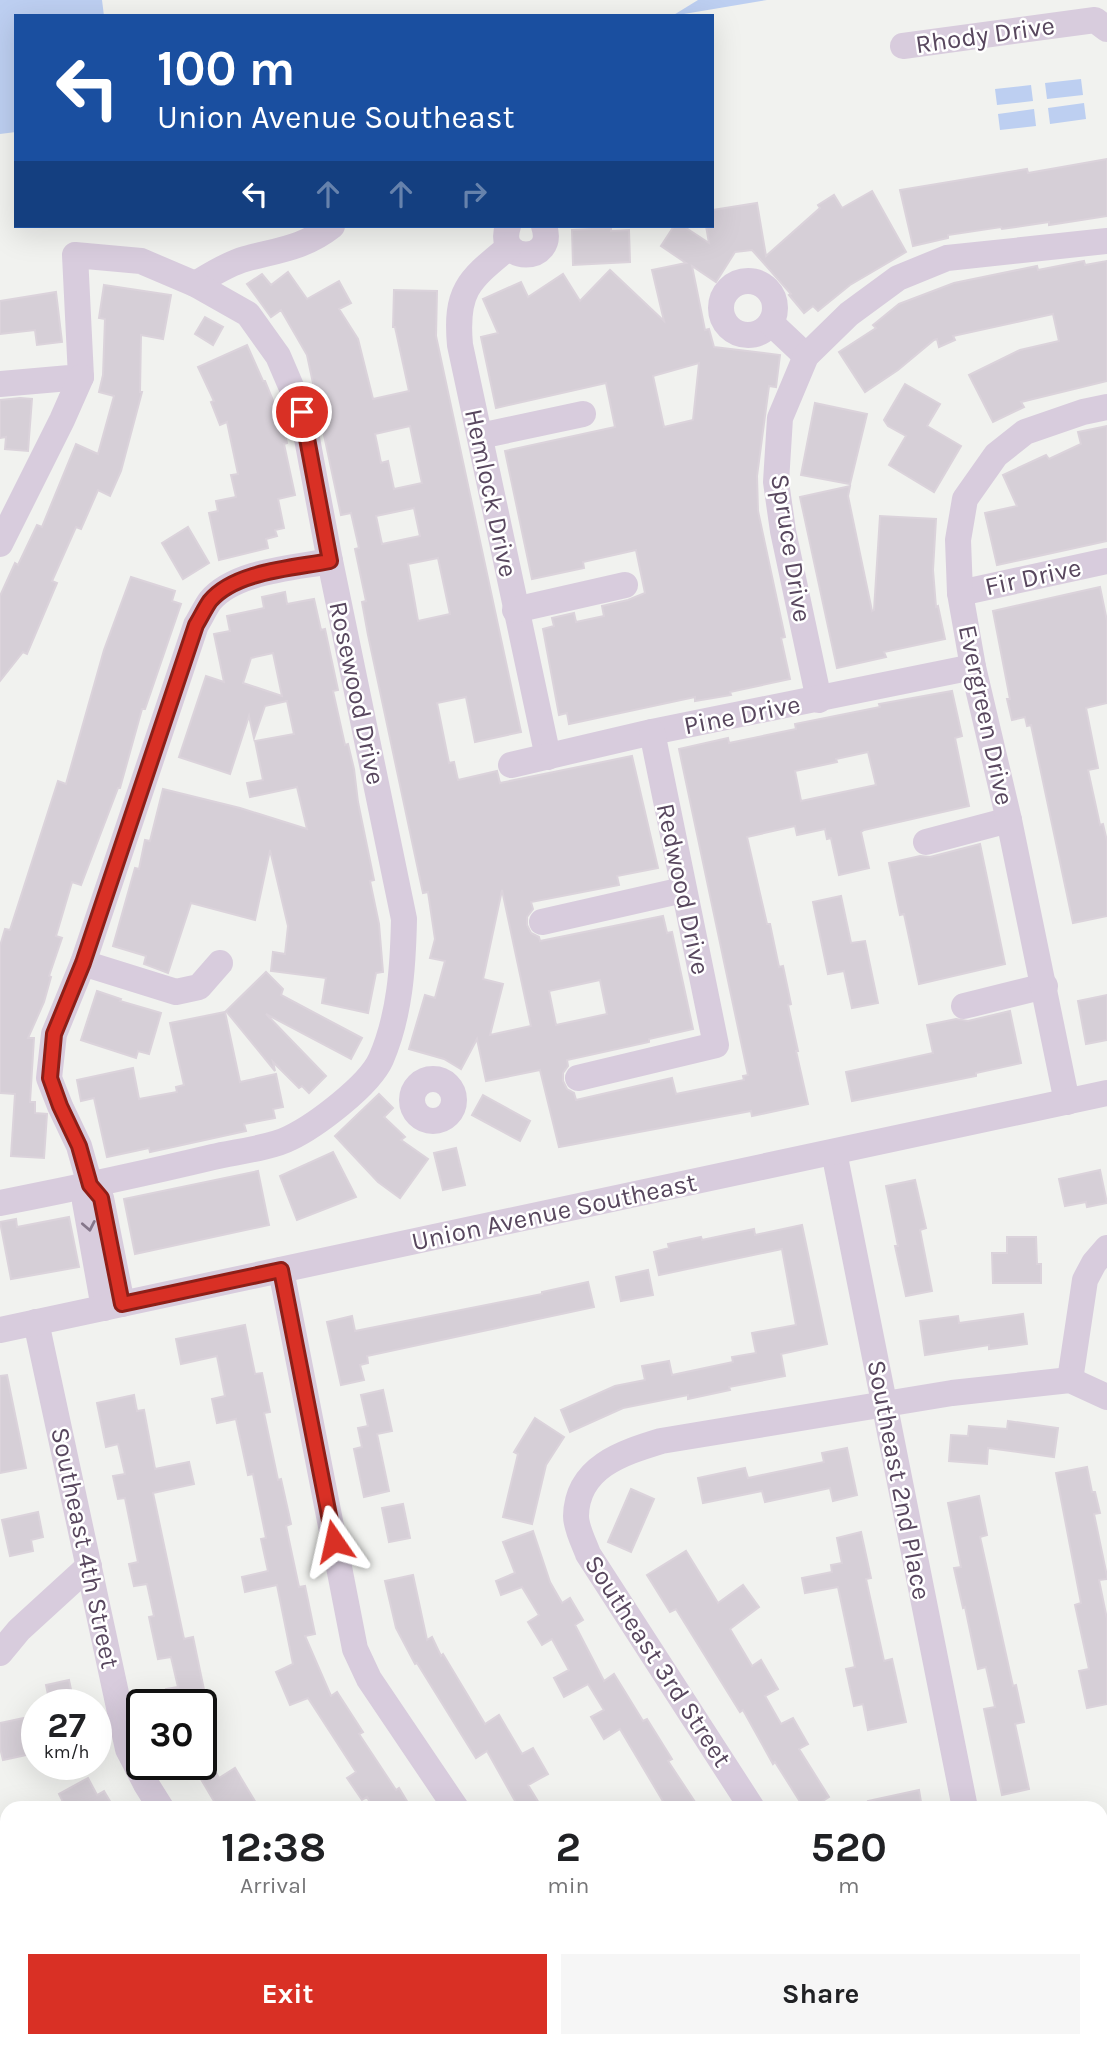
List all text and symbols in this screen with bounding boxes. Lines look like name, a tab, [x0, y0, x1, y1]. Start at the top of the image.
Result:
street label: Rhody Drive	[913, 10, 1057, 60]
text: 100 m	[157, 40, 295, 97]
icon: left	[42, 42, 133, 133]
text: Union Avenue Southeast	[157, 99, 515, 136]
icon: left	[236, 175, 274, 213]
icon: ahead	[309, 175, 347, 213]
icon: ahead	[382, 175, 420, 213]
icon: right	[455, 175, 493, 213]
pin	[272, 382, 332, 442]
icon: arrive	[283, 393, 321, 431]
street label: Hemlock Drive	[458, 406, 524, 580]
street label: Spruce Drive	[764, 472, 818, 624]
street label: Fir Drive	[982, 552, 1084, 602]
street label: Rosewood Drive	[322, 598, 392, 788]
street label: Evergreen Drive	[952, 622, 1020, 808]
street label: Pine Drive	[681, 689, 803, 741]
street label: Redwood Drive	[650, 801, 716, 977]
street label: Union Avenue Southeast	[409, 1167, 699, 1257]
one-way arrow	[81, 1220, 96, 1232]
street label: Southeast 2nd Place	[861, 1358, 937, 1602]
street label: Southeast 4th Street	[44, 1424, 126, 1672]
position arrow	[297, 1504, 371, 1578]
street label: Southeast 3rd Street	[578, 1549, 738, 1773]
speed limit sign: 30	[126, 1689, 217, 1780]
text: 27	[47, 1705, 86, 1746]
text: km/h	[44, 1741, 89, 1763]
text: 12:38	[221, 1822, 326, 1872]
text: 2	[556, 1822, 581, 1872]
text: 520	[810, 1822, 887, 1872]
text: Arrival	[240, 1872, 307, 1899]
text: min	[547, 1872, 589, 1899]
text: m	[838, 1872, 859, 1899]
button: Exit	[28, 1954, 547, 2034]
button: Share	[561, 1954, 1080, 2034]

